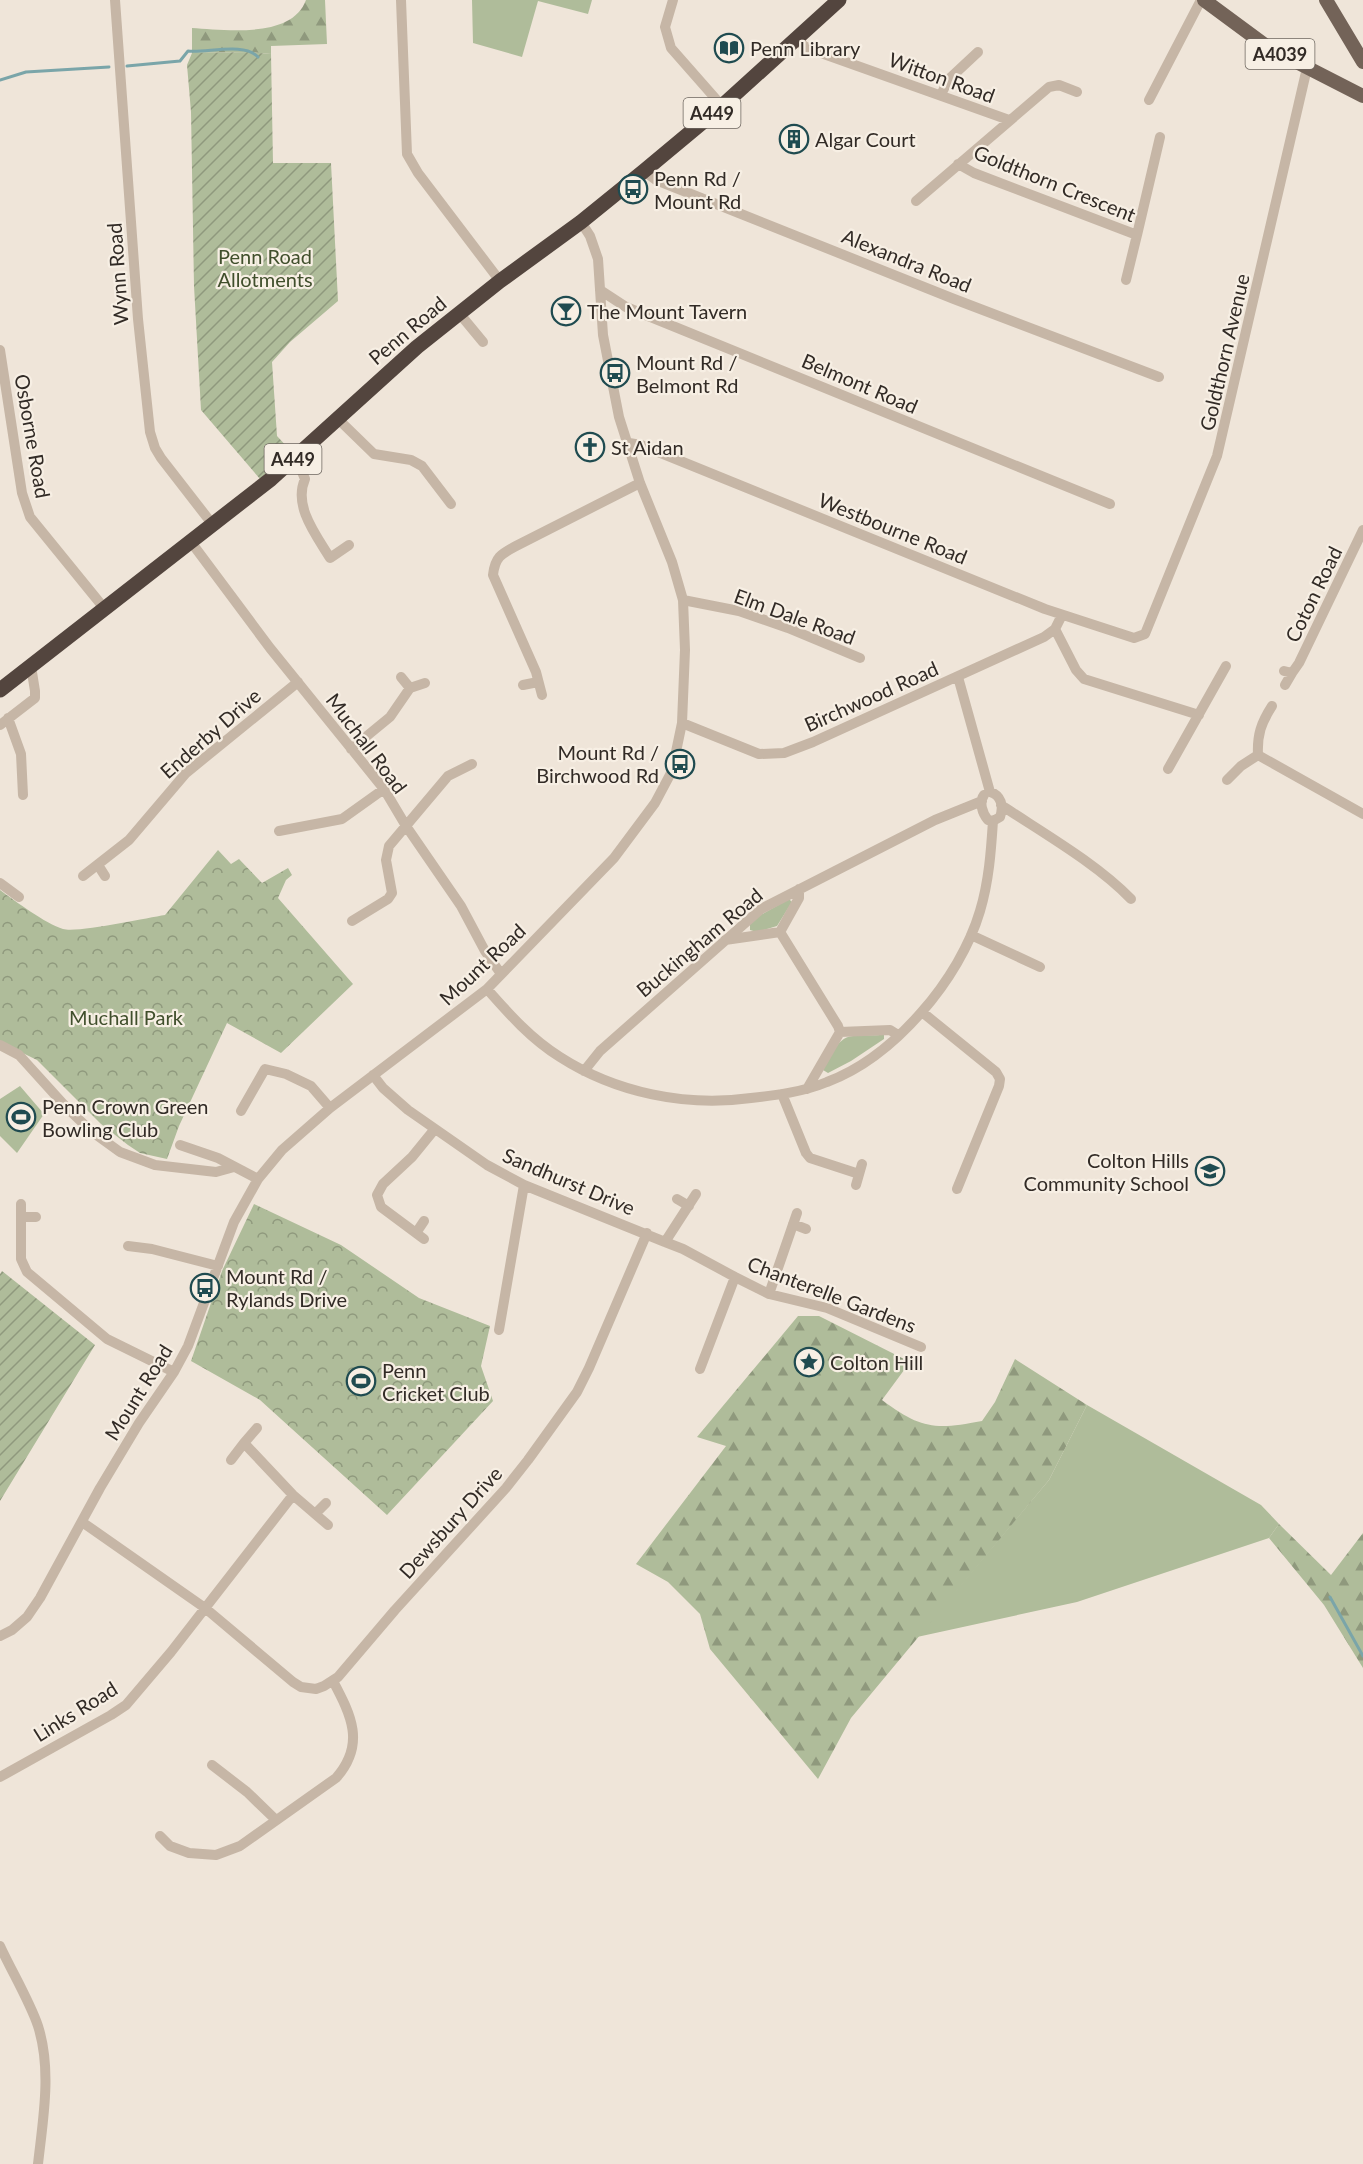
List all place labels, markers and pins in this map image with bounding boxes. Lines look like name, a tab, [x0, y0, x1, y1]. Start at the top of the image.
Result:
library icon: Penn Library	[713, 32, 745, 64]
place label: Penn Library	[750, 36, 861, 60]
building icon: Algar Court	[778, 123, 810, 155]
place label: Algar Court	[815, 127, 916, 151]
place label: Penn Rd / Mount Rd	[654, 166, 741, 213]
bus stop icon: Penn Rd / Mount Rd	[617, 173, 649, 205]
bar icon: The Mount Tavern	[550, 295, 582, 327]
place label: The Mount Tavern	[587, 299, 747, 323]
place label: Mount Rd / Belmont Rd	[636, 350, 738, 397]
bus stop icon: Mount Rd / Belmont Rd	[599, 357, 631, 389]
church icon: St Aidan	[574, 431, 606, 463]
place label: St Aidan	[611, 435, 684, 459]
place label: Mount Rd / Birchwood Rd	[536, 740, 659, 787]
bus stop icon: Mount Rd / Birchwood Rd	[664, 748, 696, 780]
place label: Penn Crown Green Bowling Club	[42, 1094, 208, 1141]
sports icon: Penn Crown Green Bowling Club	[5, 1101, 37, 1133]
place label: Colton Hills Community School	[1023, 1148, 1189, 1195]
school or university icon: Colton Hills Community School	[1194, 1155, 1226, 1187]
place label: Mount Rd / Rylands Drive	[226, 1264, 347, 1311]
bus stop icon: Mount Rd / Rylands Drive	[189, 1272, 221, 1304]
place icon: Colton Hill	[793, 1346, 825, 1378]
place label: Colton Hill	[830, 1350, 923, 1374]
place label: Penn Cricket Club	[382, 1358, 490, 1405]
sports icon: Penn Cricket Club	[345, 1365, 377, 1397]

